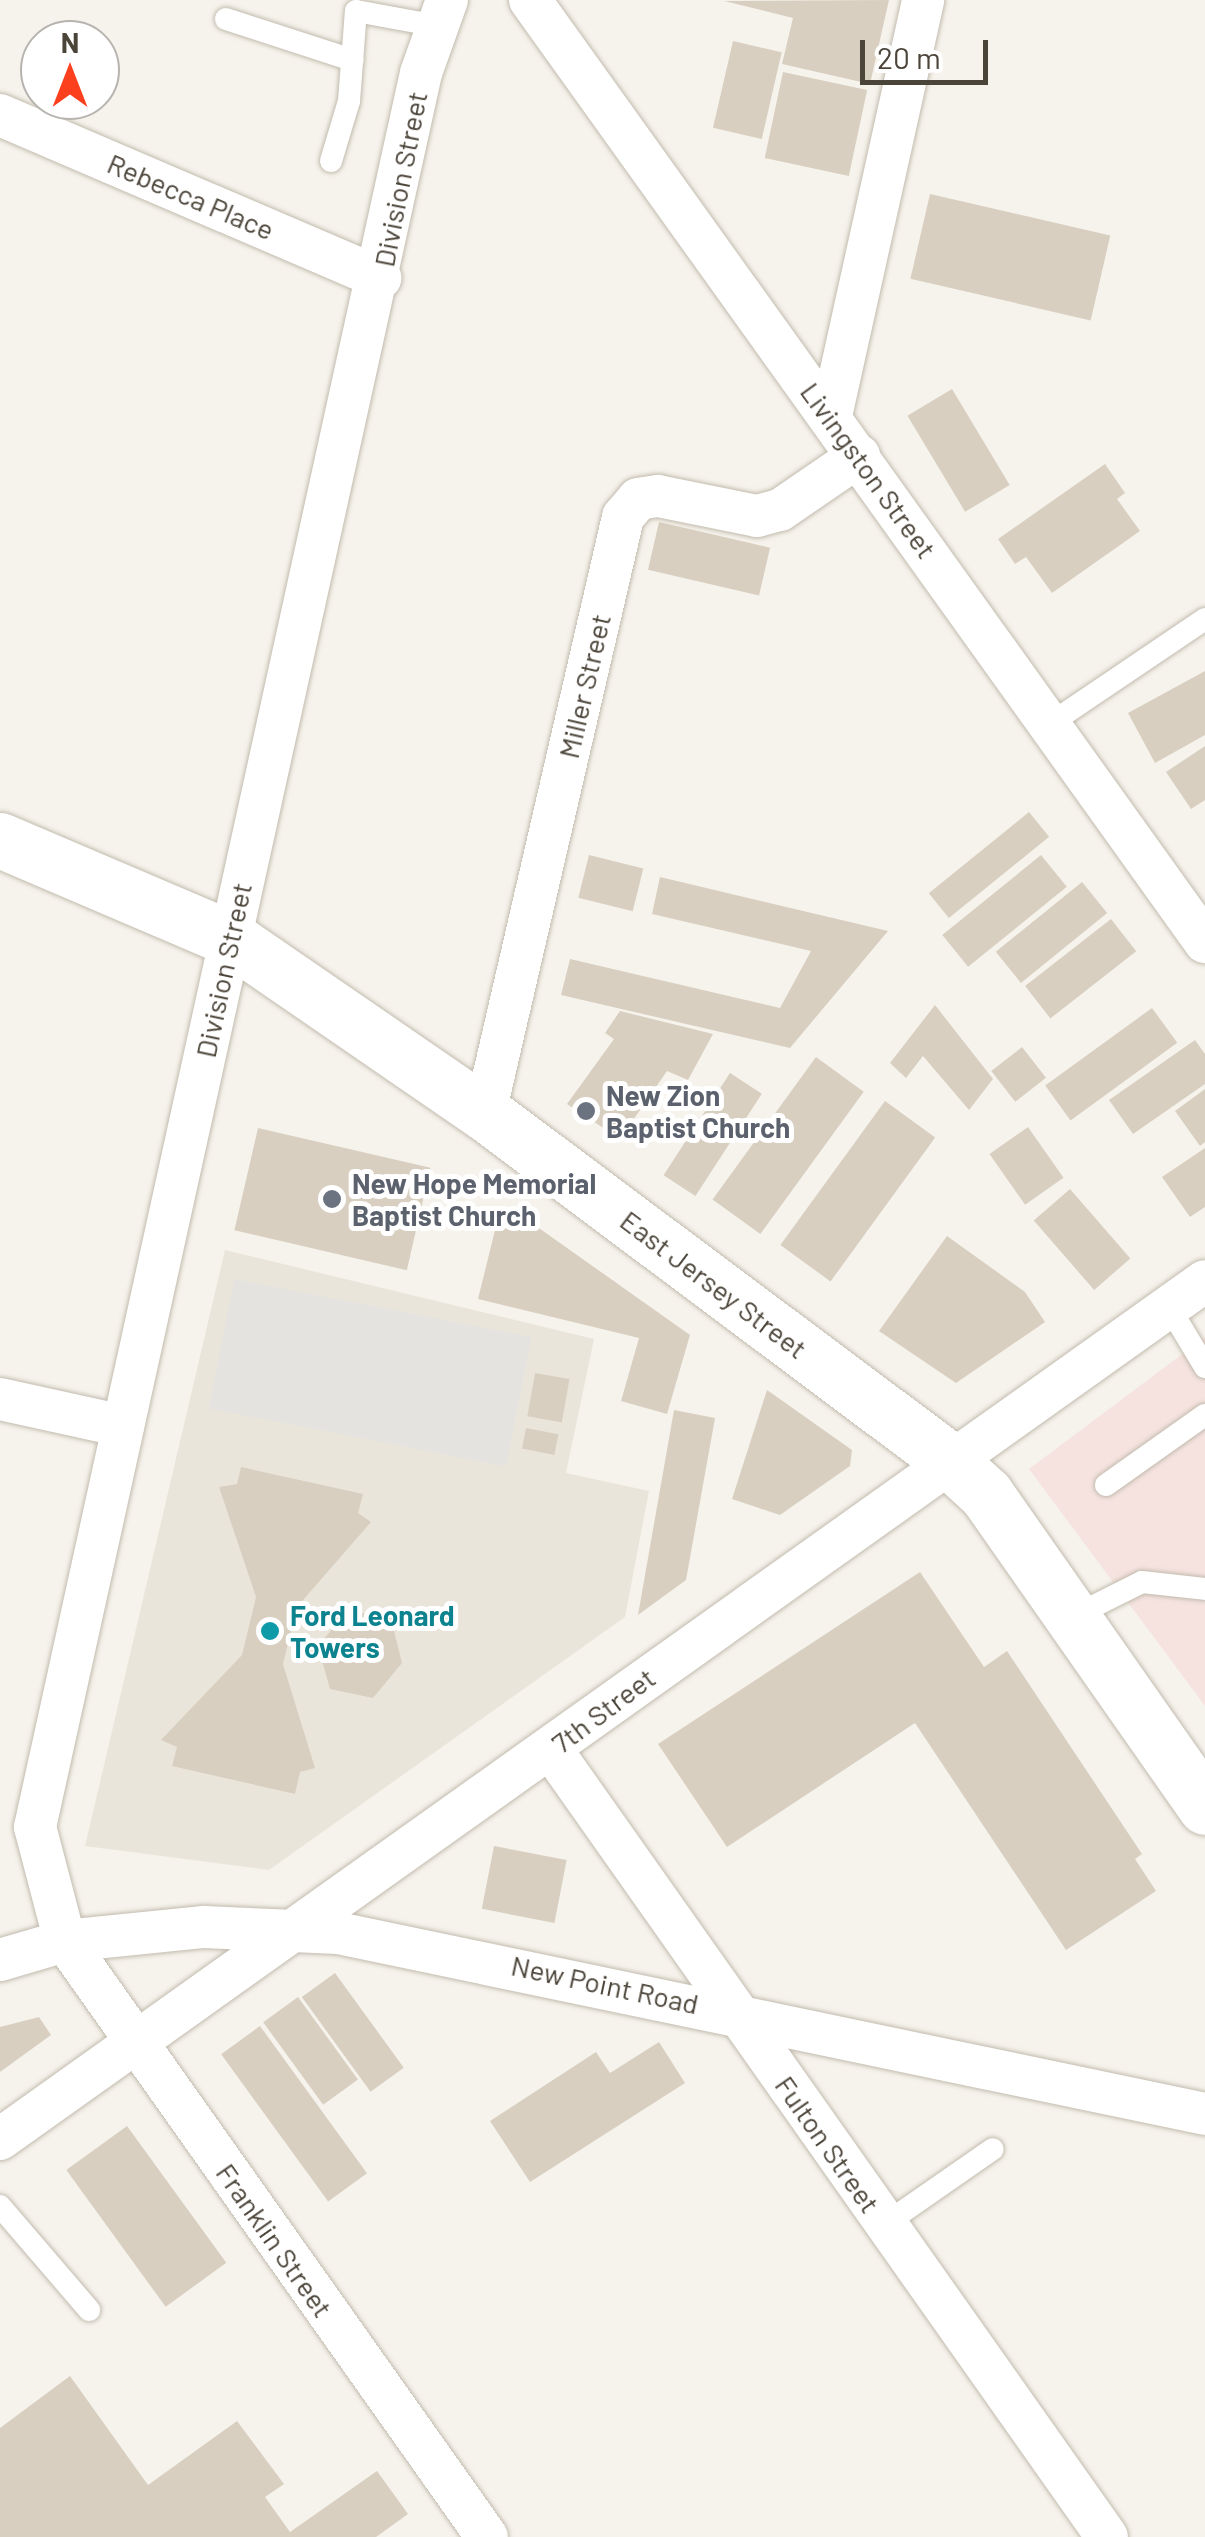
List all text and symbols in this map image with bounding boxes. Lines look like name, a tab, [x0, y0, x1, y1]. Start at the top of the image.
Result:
north arrow	[20, 20, 120, 120]
scale bar	[865, 20, 992, 82]
text: N	[61, 25, 79, 59]
text: 20 m	[877, 39, 941, 75]
street label: Division Street	[367, 88, 433, 270]
street label: Rebecca Place	[103, 146, 279, 246]
street label: Livingston Street	[794, 376, 944, 564]
street label: Miller Street	[551, 611, 617, 761]
street label: Division Street	[188, 880, 258, 1060]
place label: New Zion Baptist Church	[606, 1078, 790, 1144]
marker: New Zion Baptist Church	[575, 1100, 597, 1122]
place label: New Hope Memorial Baptist Church	[352, 1166, 596, 1232]
marker: New Hope Memorial Baptist Church	[321, 1188, 343, 1210]
street label: East Jersey Street	[614, 1203, 814, 1365]
place label: Ford Leonard Towers	[290, 1598, 455, 1664]
marker: Ford Leonard Towers	[259, 1620, 281, 1642]
street label: 7th Street	[545, 1660, 661, 1760]
street label: New Point Road	[508, 1948, 702, 2020]
street label: Fulton Street	[769, 2069, 887, 2219]
street label: Franklin Street	[210, 2157, 340, 2323]

